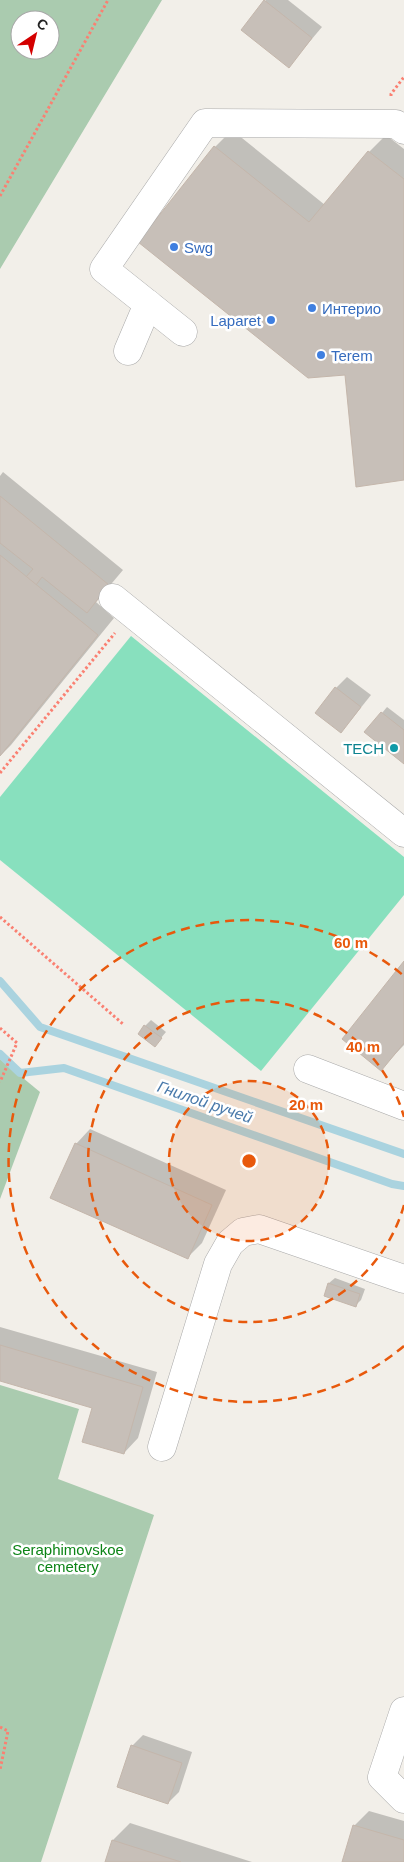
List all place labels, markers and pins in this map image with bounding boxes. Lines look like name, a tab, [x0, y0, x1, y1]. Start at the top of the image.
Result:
place label: Swg	[184, 239, 213, 256]
marker: Swg	[168, 241, 180, 253]
place label: Интерио	[322, 300, 381, 317]
marker: Интерио	[306, 302, 318, 314]
place label: Laparet	[210, 312, 262, 329]
marker: Laparet	[265, 314, 277, 326]
place label: Terem	[331, 347, 373, 364]
marker: Terem	[315, 349, 327, 361]
place label: TECH	[343, 740, 384, 757]
marker: TECH	[388, 742, 400, 754]
centre of rings	[240, 1152, 258, 1170]

